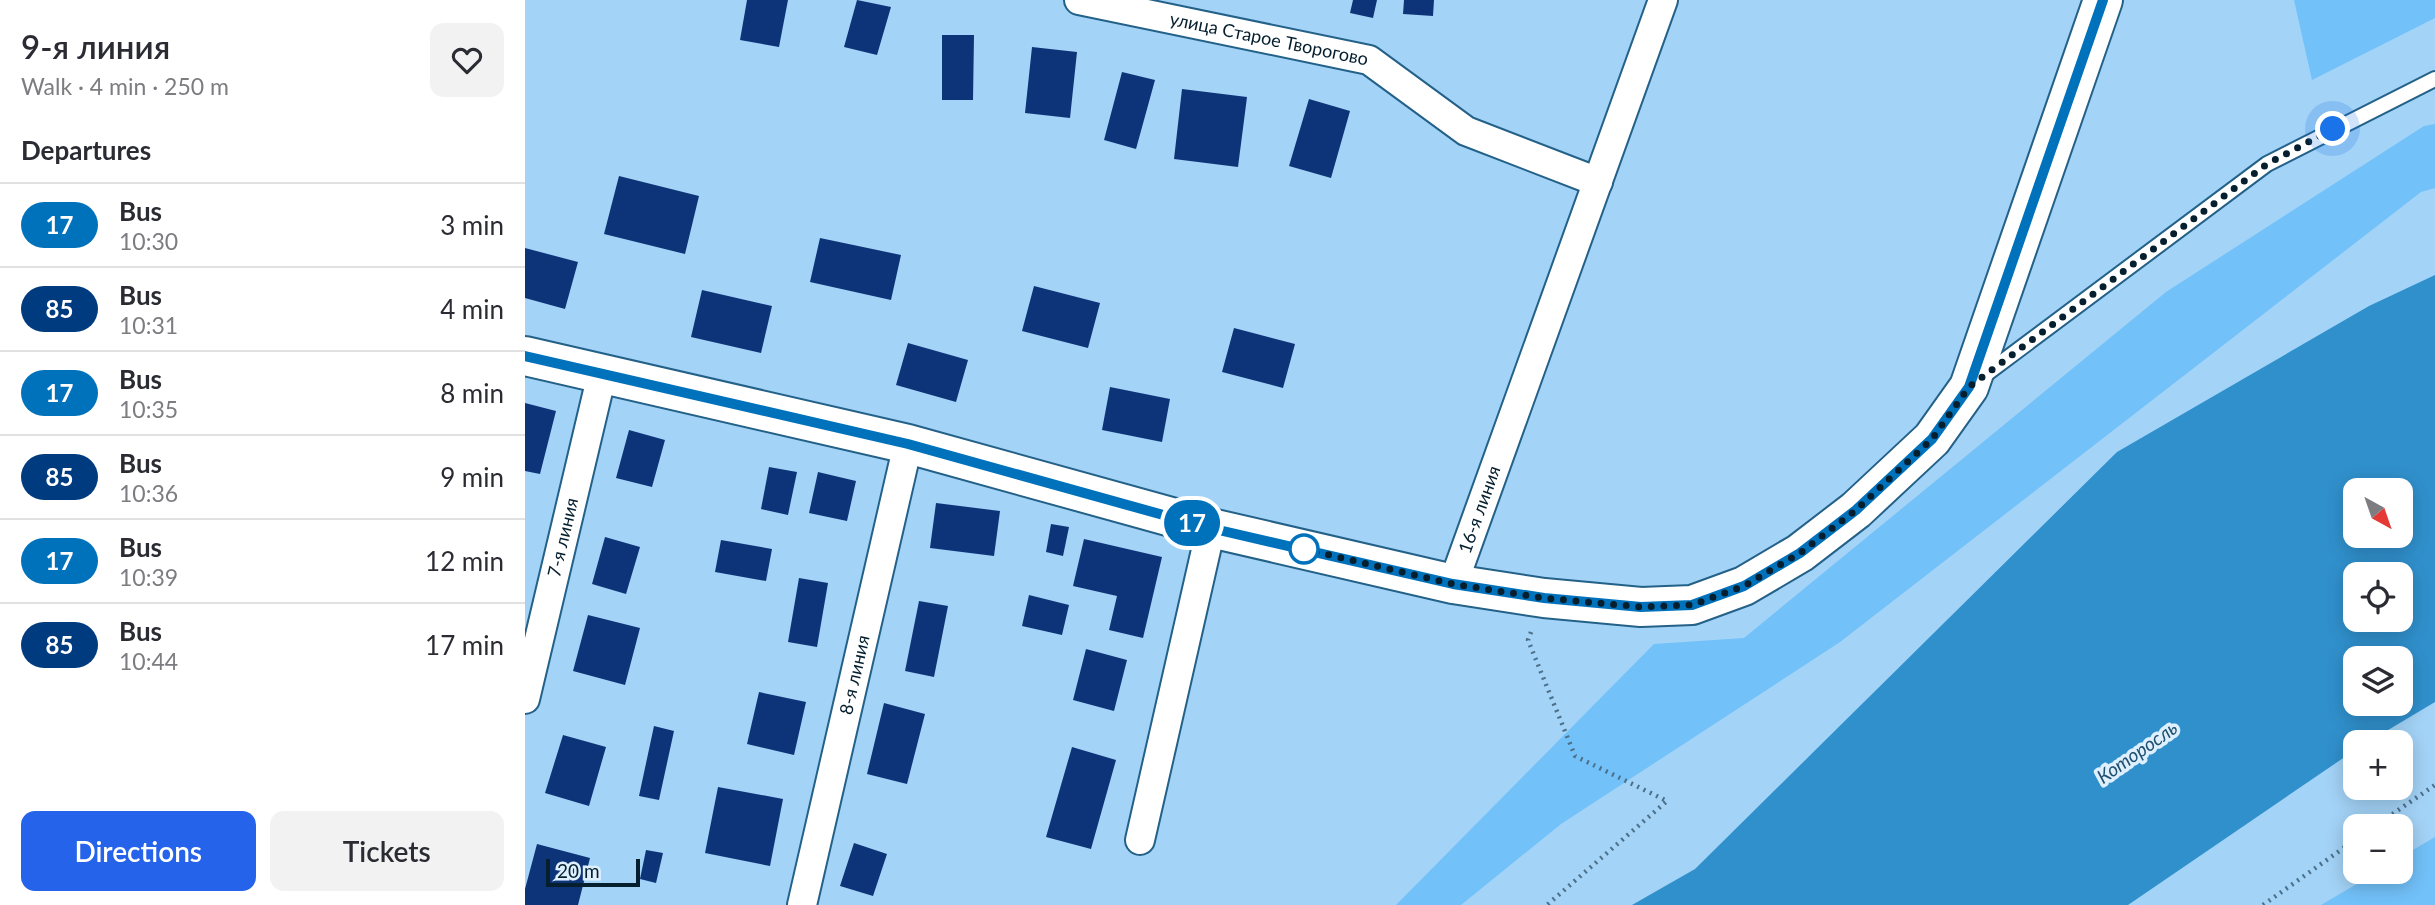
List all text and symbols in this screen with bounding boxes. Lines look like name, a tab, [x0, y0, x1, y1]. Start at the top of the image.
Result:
street label: улица Старое Творогово	[1168, 7, 1370, 70]
button: heart	[430, 23, 504, 97]
text: 9-я линия	[21, 26, 170, 66]
text: Walk · 4 min · 250 m	[21, 72, 229, 100]
your location	[2315, 111, 2350, 146]
text: Departures	[21, 134, 151, 166]
text: Bus	[119, 195, 162, 227]
text: 3 min	[440, 209, 504, 241]
text: 17	[46, 210, 73, 239]
text: 10:30	[119, 227, 178, 255]
text: Bus	[119, 279, 162, 311]
text: 4 min	[440, 293, 504, 325]
text: 85	[46, 294, 73, 323]
text: 10:31	[119, 311, 178, 339]
text: Bus	[119, 363, 162, 395]
text: 8 min	[440, 377, 504, 409]
text: 17	[46, 378, 73, 407]
text: 10:35	[119, 395, 178, 423]
text: Bus	[119, 447, 162, 479]
text: 9 min	[440, 461, 504, 493]
text: 85	[46, 462, 73, 491]
street label: 16-я линия	[1453, 463, 1505, 556]
north arrow	[2343, 478, 2413, 548]
map controls	[2343, 478, 2413, 884]
text: 10:36	[119, 479, 178, 507]
street label: 7-я линия	[542, 495, 582, 579]
line badge: 17	[1161, 500, 1223, 546]
text: 17	[1178, 508, 1206, 537]
text: Bus	[119, 531, 162, 563]
unlabelled marker	[1289, 534, 1319, 564]
text: 12 min	[425, 545, 504, 577]
text: 17	[46, 546, 73, 575]
button: locate	[2343, 562, 2413, 632]
text: 10:39	[119, 563, 178, 591]
text: Bus	[119, 615, 162, 647]
text: 17 min	[425, 629, 504, 661]
text: 85	[46, 630, 73, 659]
street label: 8-я линия	[834, 633, 874, 717]
button: layers	[2343, 646, 2413, 716]
text: 10:44	[119, 647, 178, 675]
water label: Которосль	[2092, 715, 2181, 788]
button: +	[2343, 730, 2413, 800]
button: Directions	[21, 811, 256, 891]
button: Tickets	[270, 811, 504, 891]
button: −	[2343, 814, 2413, 884]
scale bar	[546, 856, 641, 888]
text: 20 m	[557, 859, 600, 882]

